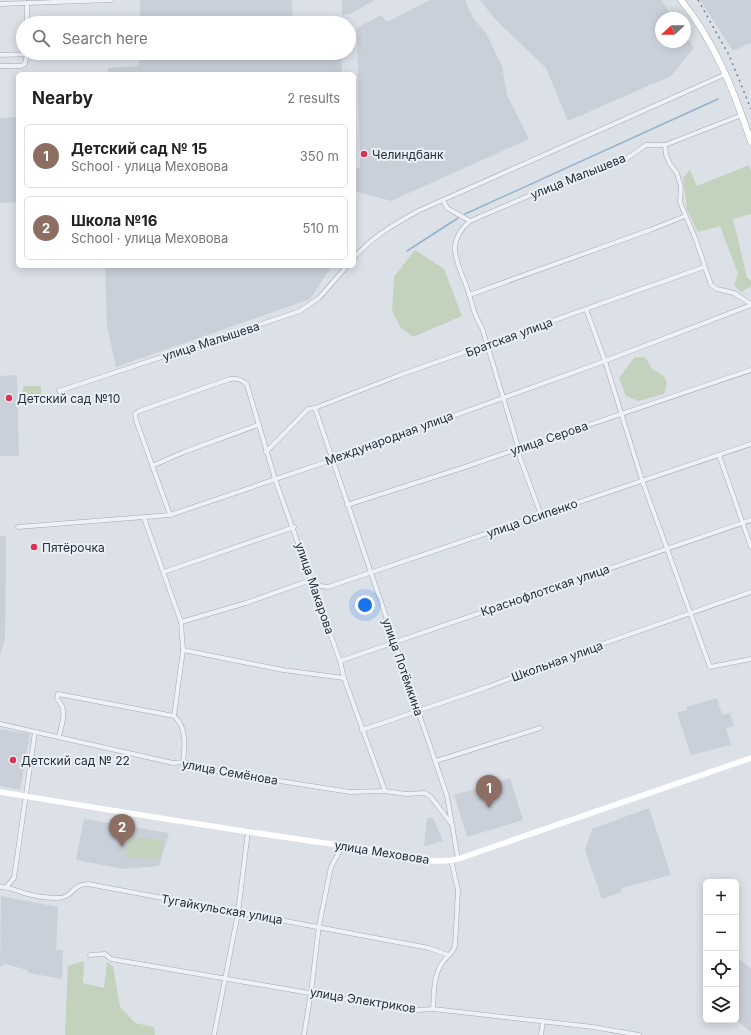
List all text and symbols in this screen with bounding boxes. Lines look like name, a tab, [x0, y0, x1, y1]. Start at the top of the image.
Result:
north arrow	[655, 12, 691, 48]
search box	[16, 16, 356, 60]
icon: search	[30, 27, 52, 49]
text: Search here	[62, 29, 148, 48]
text: Nearby	[32, 88, 93, 108]
text: 2 results	[287, 90, 340, 106]
text: Детский сад № 15	[71, 139, 207, 158]
place label: Челиндбанк	[372, 147, 444, 162]
text: 1	[43, 148, 49, 164]
text: 350 m	[300, 148, 339, 164]
marker: Челиндбанк	[359, 149, 369, 159]
street label: улица Малышева	[528, 150, 628, 202]
text: School · улица Меховова	[71, 158, 228, 174]
text: Школа №16	[71, 211, 158, 230]
text: 2	[42, 220, 50, 236]
text: 510 m	[303, 220, 339, 236]
text: School · улица Меховова	[71, 230, 228, 246]
street label: Братская улица	[463, 314, 555, 360]
street label: улица Малышева	[161, 318, 261, 364]
place label: Детский сад №10	[17, 391, 120, 406]
marker: Детский сад №10	[4, 393, 14, 403]
street label: Международная улица	[323, 408, 455, 468]
street label: улица Серова	[508, 418, 590, 458]
street label: улица Осипенко	[485, 495, 579, 541]
place label: Пятёрочка	[42, 540, 105, 555]
street label: улица Макарова	[292, 540, 338, 636]
marker: Пятёрочка	[29, 542, 39, 552]
street label: Краснофлотская улица	[479, 561, 611, 619]
your location	[355, 595, 375, 615]
street label: улица Потёмкина	[379, 616, 427, 718]
street label: Школьная улица	[509, 637, 605, 685]
place label: Детский сад № 22	[21, 753, 130, 768]
marker: Детский сад № 22	[8, 755, 18, 765]
street label: улица Семёнова	[181, 756, 279, 788]
pin: 1	[476, 775, 502, 808]
pin: 2	[109, 814, 135, 847]
street label: улица Меховова	[333, 837, 431, 867]
map controls	[703, 879, 739, 1023]
button: +	[703, 879, 739, 915]
street label: Тугайкульская улица	[160, 891, 284, 927]
button: −	[703, 915, 739, 951]
button: locate	[703, 951, 739, 987]
street label: улица Электриков	[309, 984, 417, 1016]
button: layers	[703, 987, 739, 1023]

